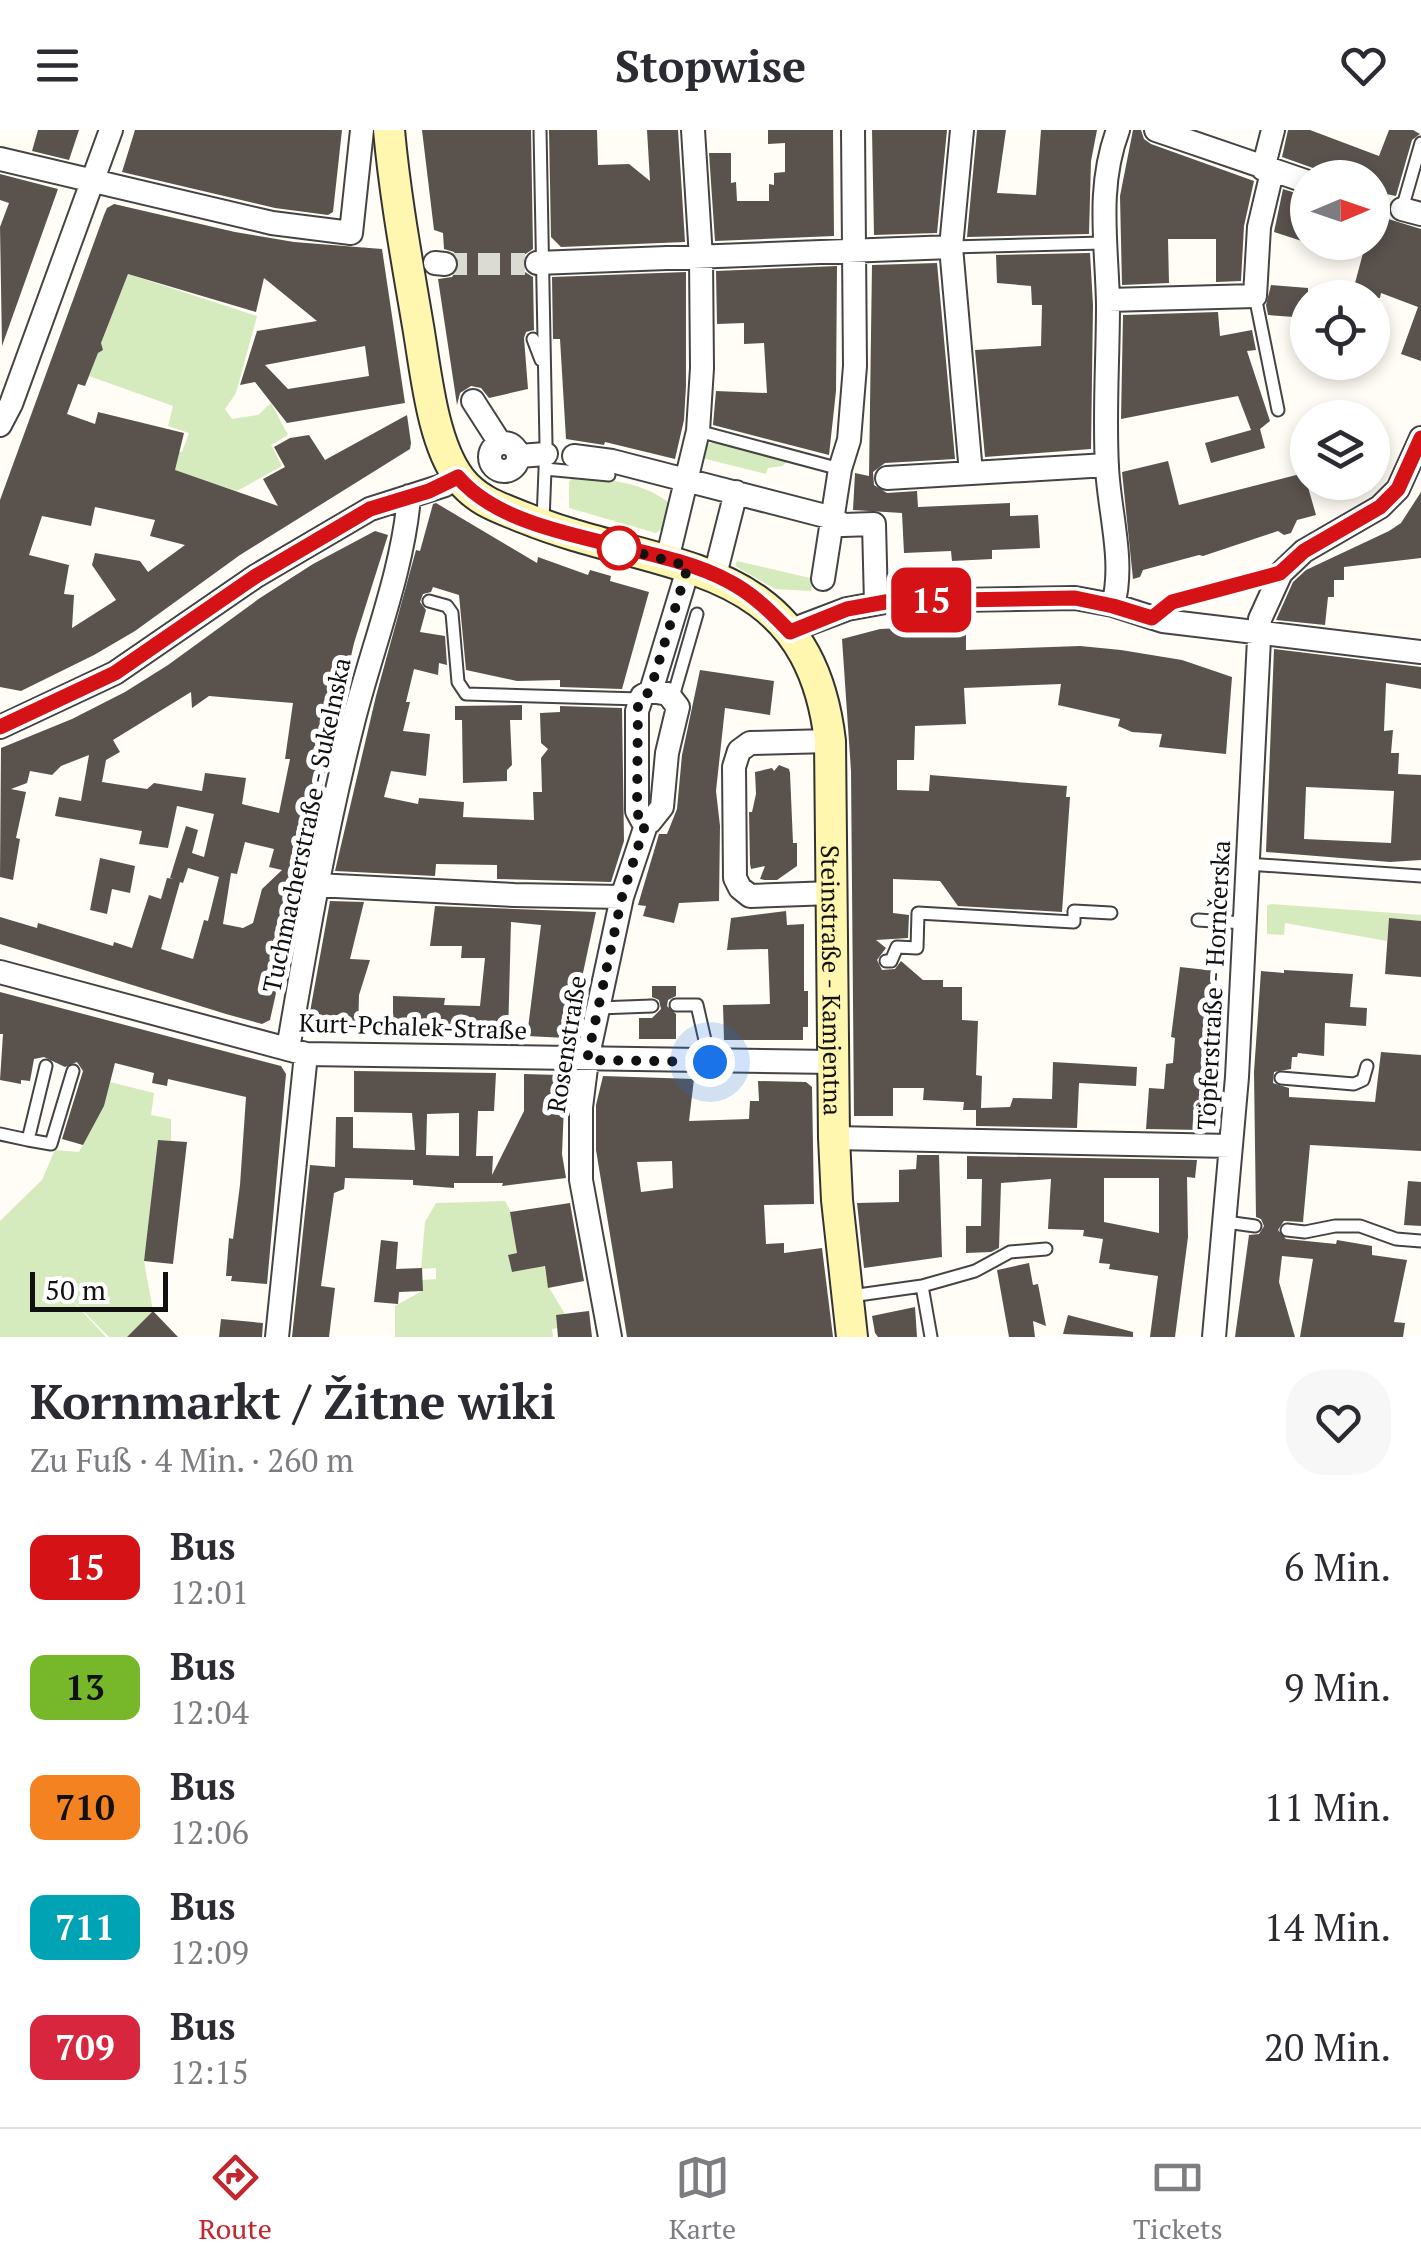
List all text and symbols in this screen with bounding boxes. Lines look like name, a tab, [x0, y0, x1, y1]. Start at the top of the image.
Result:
text: Stopwise	[615, 35, 806, 95]
icon: menu	[30, 38, 85, 93]
icon: heart	[1336, 38, 1391, 93]
north arrow	[1290, 160, 1390, 260]
map controls	[1290, 160, 1390, 500]
button: locate	[1290, 280, 1390, 380]
button: layers	[1290, 400, 1390, 500]
unlabelled marker	[598, 527, 640, 569]
line badge: 15	[886, 568, 976, 632]
text: 15	[911, 577, 951, 623]
street label: Tuchmacherstraße - Sukelnska	[254, 654, 358, 995]
street label: Töpferstraße - Hornčerska	[1189, 839, 1237, 1131]
street label: Steinstraße - Kamjentna	[815, 845, 850, 1116]
street label: Rosenstraße	[539, 973, 593, 1115]
street label: Kurt-Pchalek-Straße	[298, 1006, 528, 1046]
your location	[685, 1037, 735, 1087]
scale bar	[30, 1267, 168, 1312]
text: 50 m	[45, 1271, 106, 1308]
text: Kornmarkt / Žitne wiki	[30, 1369, 556, 1433]
button: heart	[1286, 1370, 1391, 1475]
text: Zu Fuß · 4 Min. · 260 m	[30, 1439, 354, 1481]
text: Bus	[170, 1521, 235, 1571]
text: 6 Min.	[1284, 1542, 1391, 1592]
text: 15	[65, 1544, 105, 1590]
text: 12:01	[170, 1571, 249, 1613]
text: Bus	[170, 1641, 235, 1691]
text: 9 Min.	[1284, 1662, 1391, 1712]
text: 13	[65, 1664, 105, 1710]
text: 12:04	[170, 1691, 249, 1733]
text: Bus	[170, 1761, 235, 1811]
text: 11 Min.	[1264, 1782, 1391, 1832]
text: 710	[55, 1784, 115, 1830]
text: 12:06	[170, 1811, 249, 1853]
text: Bus	[170, 1881, 235, 1931]
text: 14 Min.	[1264, 1902, 1391, 1952]
text: 711	[55, 1904, 115, 1950]
text: 12:09	[170, 1931, 249, 1973]
text: Bus	[170, 2001, 235, 2051]
text: 20 Min.	[1264, 2022, 1391, 2072]
text: 709	[55, 2024, 115, 2070]
text: 12:15	[170, 2051, 249, 2093]
tab: Route	[198, 2150, 272, 2247]
tab: Karte	[669, 2150, 736, 2247]
tab: Tickets	[1133, 2150, 1223, 2247]

